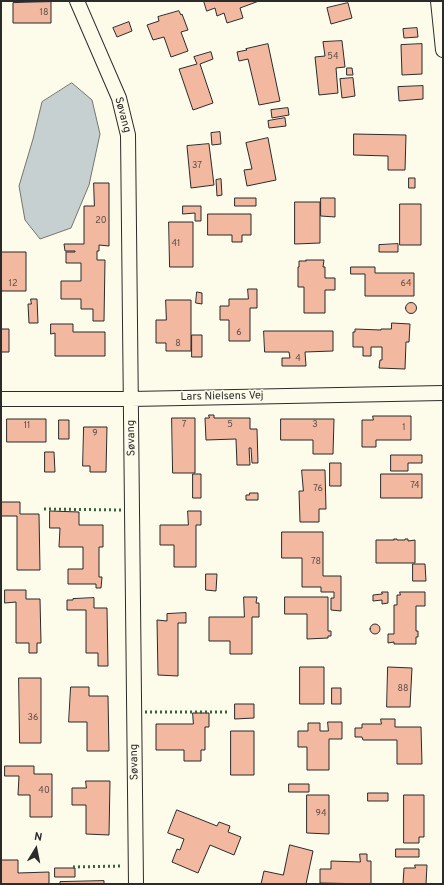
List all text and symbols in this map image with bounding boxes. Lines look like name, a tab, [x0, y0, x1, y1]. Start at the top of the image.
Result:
house number: 18	[40, 8, 48, 18]
house number: 54	[327, 52, 339, 62]
street label: Søvang	[111, 96, 133, 134]
house number: 37	[192, 161, 202, 171]
house number: 20	[95, 216, 107, 226]
house number: 41	[172, 239, 180, 249]
house number: 12	[9, 279, 17, 289]
house number: 64	[401, 279, 411, 289]
house number: 6	[236, 328, 242, 338]
house number: 8	[175, 339, 181, 349]
house number: 4	[295, 354, 301, 364]
street label: Lars Nielsens Vej	[180, 390, 264, 404]
street label: Søvang	[125, 420, 139, 456]
house number: 7	[182, 420, 186, 430]
house number: 5	[227, 420, 233, 430]
house number: 3	[312, 420, 318, 430]
house number: 11	[24, 421, 30, 431]
house number: 1	[402, 423, 406, 433]
house number: 9	[92, 429, 98, 439]
house number: 74	[410, 481, 420, 491]
house number: 76	[313, 484, 323, 494]
house number: 78	[311, 557, 321, 567]
house number: 88	[398, 684, 408, 694]
house number: 36	[28, 713, 38, 723]
street label: Søvang	[128, 744, 142, 780]
house number: 40	[38, 786, 50, 796]
house number: 94	[316, 809, 326, 819]
north arrow	[16, 829, 56, 869]
text: N	[33, 830, 43, 845]

